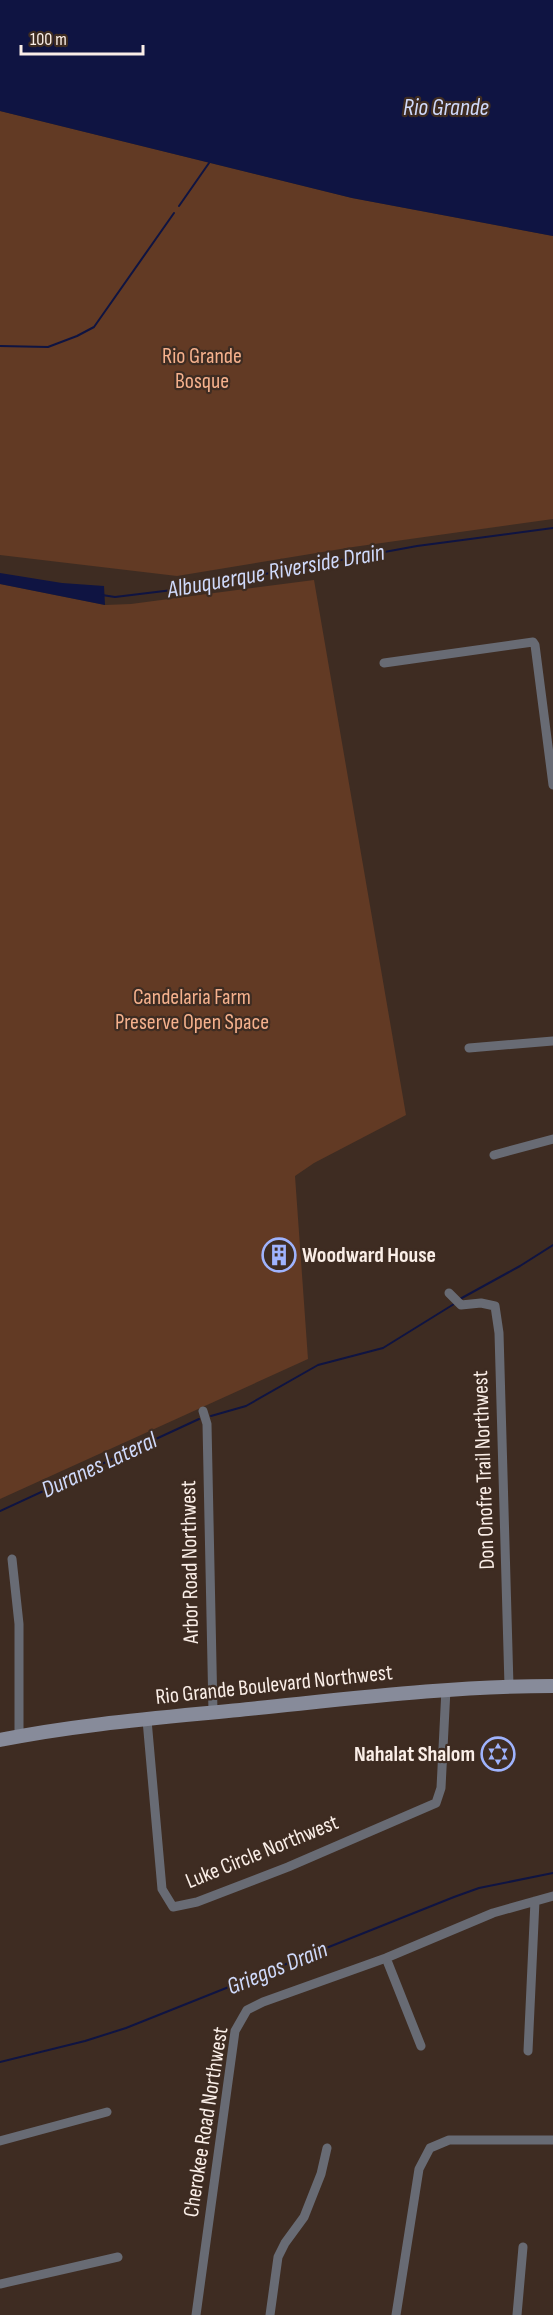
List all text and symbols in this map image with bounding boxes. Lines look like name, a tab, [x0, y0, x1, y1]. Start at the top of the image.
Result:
scale bar	[21, 18, 142, 56]
text: 100 m	[30, 29, 67, 50]
water label: Rio Grande	[403, 93, 489, 122]
park label: Rio Grande Bosque	[162, 343, 242, 395]
water label: Albuquerque Riverside Drain	[164, 538, 387, 605]
park label: Candelaria Farm Preserve Open Space	[115, 984, 269, 1036]
building icon: Woodward House	[261, 1237, 297, 1273]
place label: Woodward House	[302, 1242, 436, 1269]
street label: Don Onofre Trail Northwest	[467, 1370, 501, 1570]
water label: Duranes Lateral	[37, 1425, 162, 1504]
street label: Arbor Road Northwest	[175, 1480, 205, 1645]
street label: Rio Grande Boulevard Northwest	[154, 1659, 394, 1711]
synagogue icon: Nahalat Shalom	[480, 1736, 516, 1772]
place label: Nahalat Shalom	[354, 1741, 475, 1768]
street label: Luke Circle Northwest	[182, 1809, 343, 1895]
water label: Griegos Drain	[222, 1935, 332, 2001]
street label: Cherokee Road Northwest	[178, 2025, 234, 2219]

